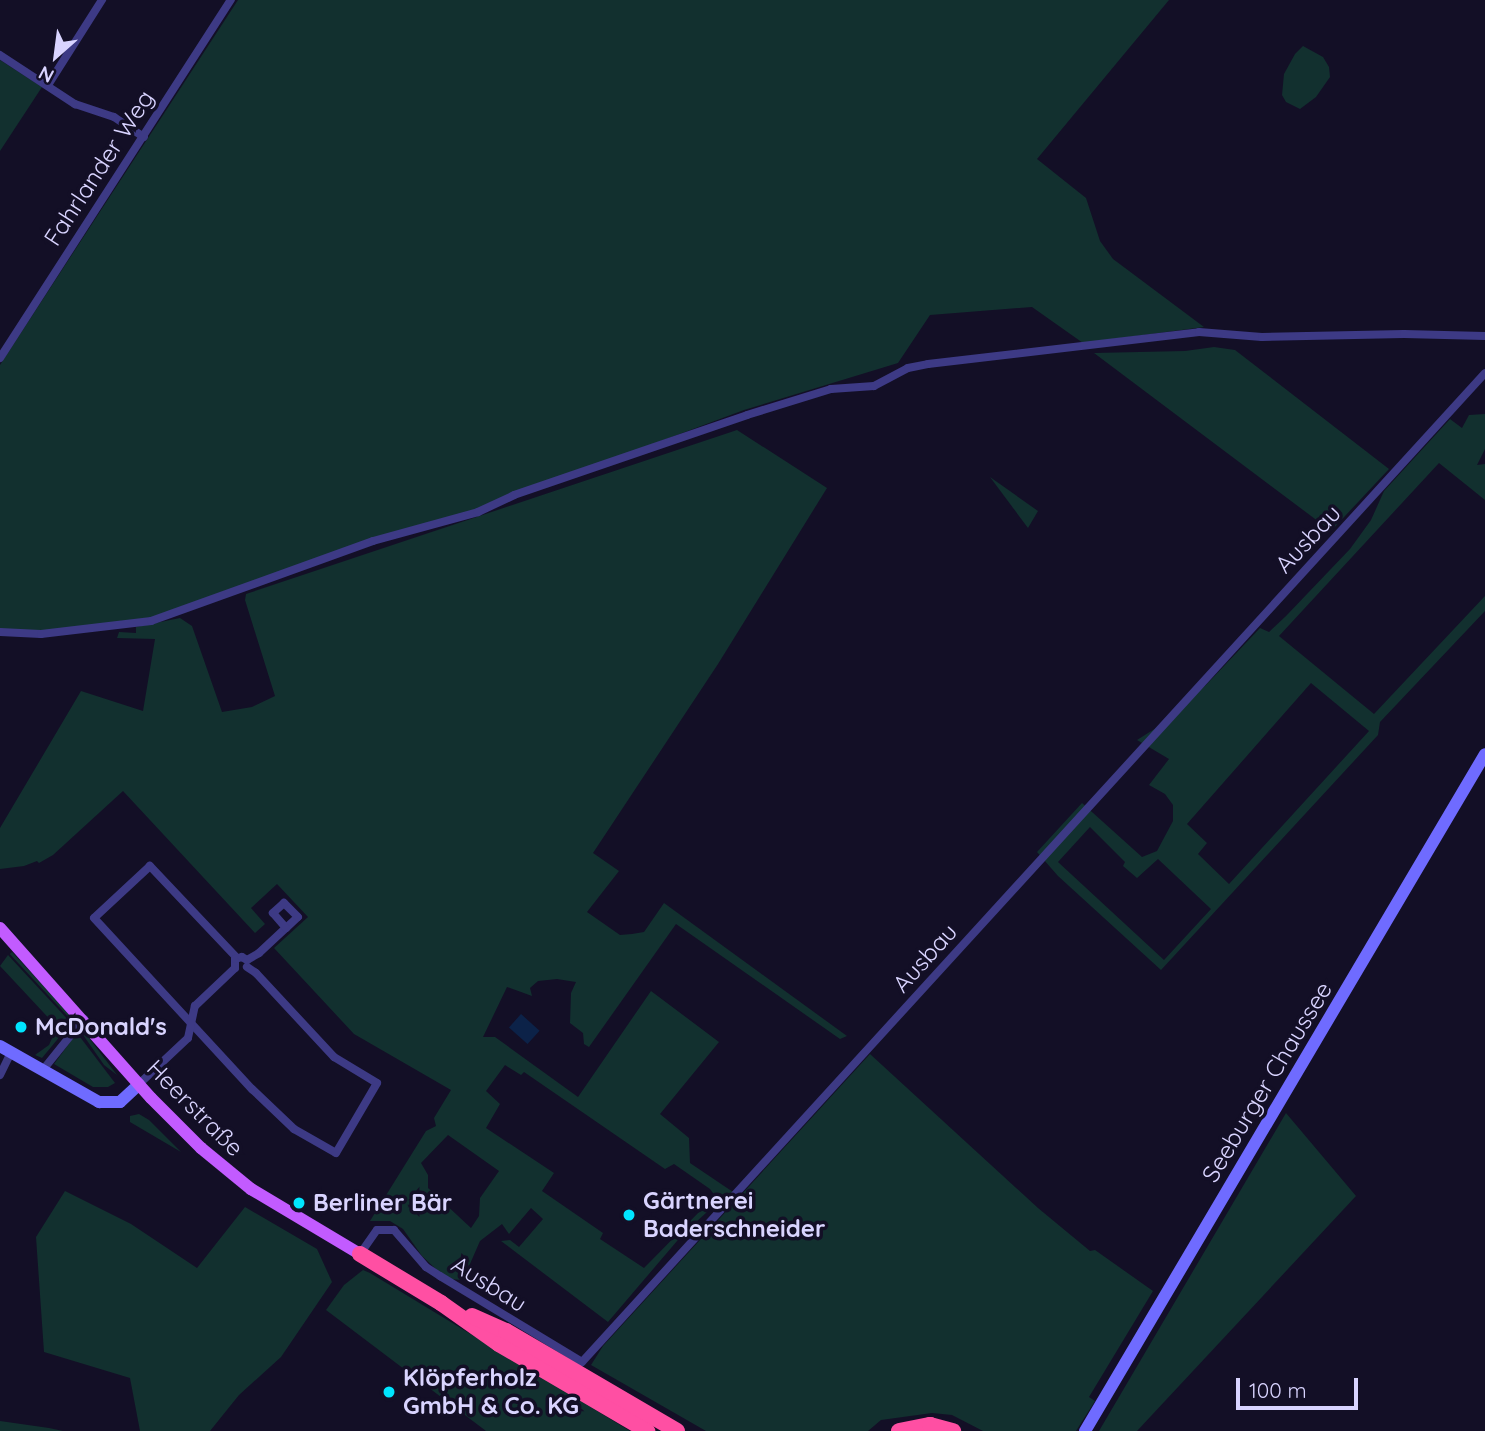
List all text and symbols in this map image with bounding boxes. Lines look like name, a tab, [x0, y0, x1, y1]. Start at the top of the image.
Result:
north arrow	[21, 21, 91, 91]
text: N	[34, 61, 58, 88]
street label: Fahrlander Weg	[38, 85, 160, 251]
street label: Ausbau	[1269, 499, 1347, 579]
street label: Ausbau	[887, 918, 963, 998]
street label: Seeburger Chaussee	[1196, 977, 1338, 1187]
place label: McDonald's	[35, 1013, 167, 1041]
marker: McDonald's	[13, 1019, 29, 1035]
street label: Heerstraße	[141, 1054, 249, 1162]
place label: Gärtnerei Baderschneider	[643, 1187, 825, 1243]
place label: Berliner Bär	[313, 1189, 452, 1217]
marker: Berliner Bär	[291, 1195, 307, 1211]
marker: Gärtnerei Baderschneider	[621, 1207, 637, 1223]
street label: Ausbau	[446, 1250, 532, 1318]
place label: Klöpferholz GmbH & Co. KG	[403, 1364, 579, 1420]
scale bar	[1240, 1364, 1362, 1408]
text: 100 m	[1249, 1377, 1307, 1403]
marker: Klöpferholz GmbH & Co. KG	[381, 1384, 397, 1400]

